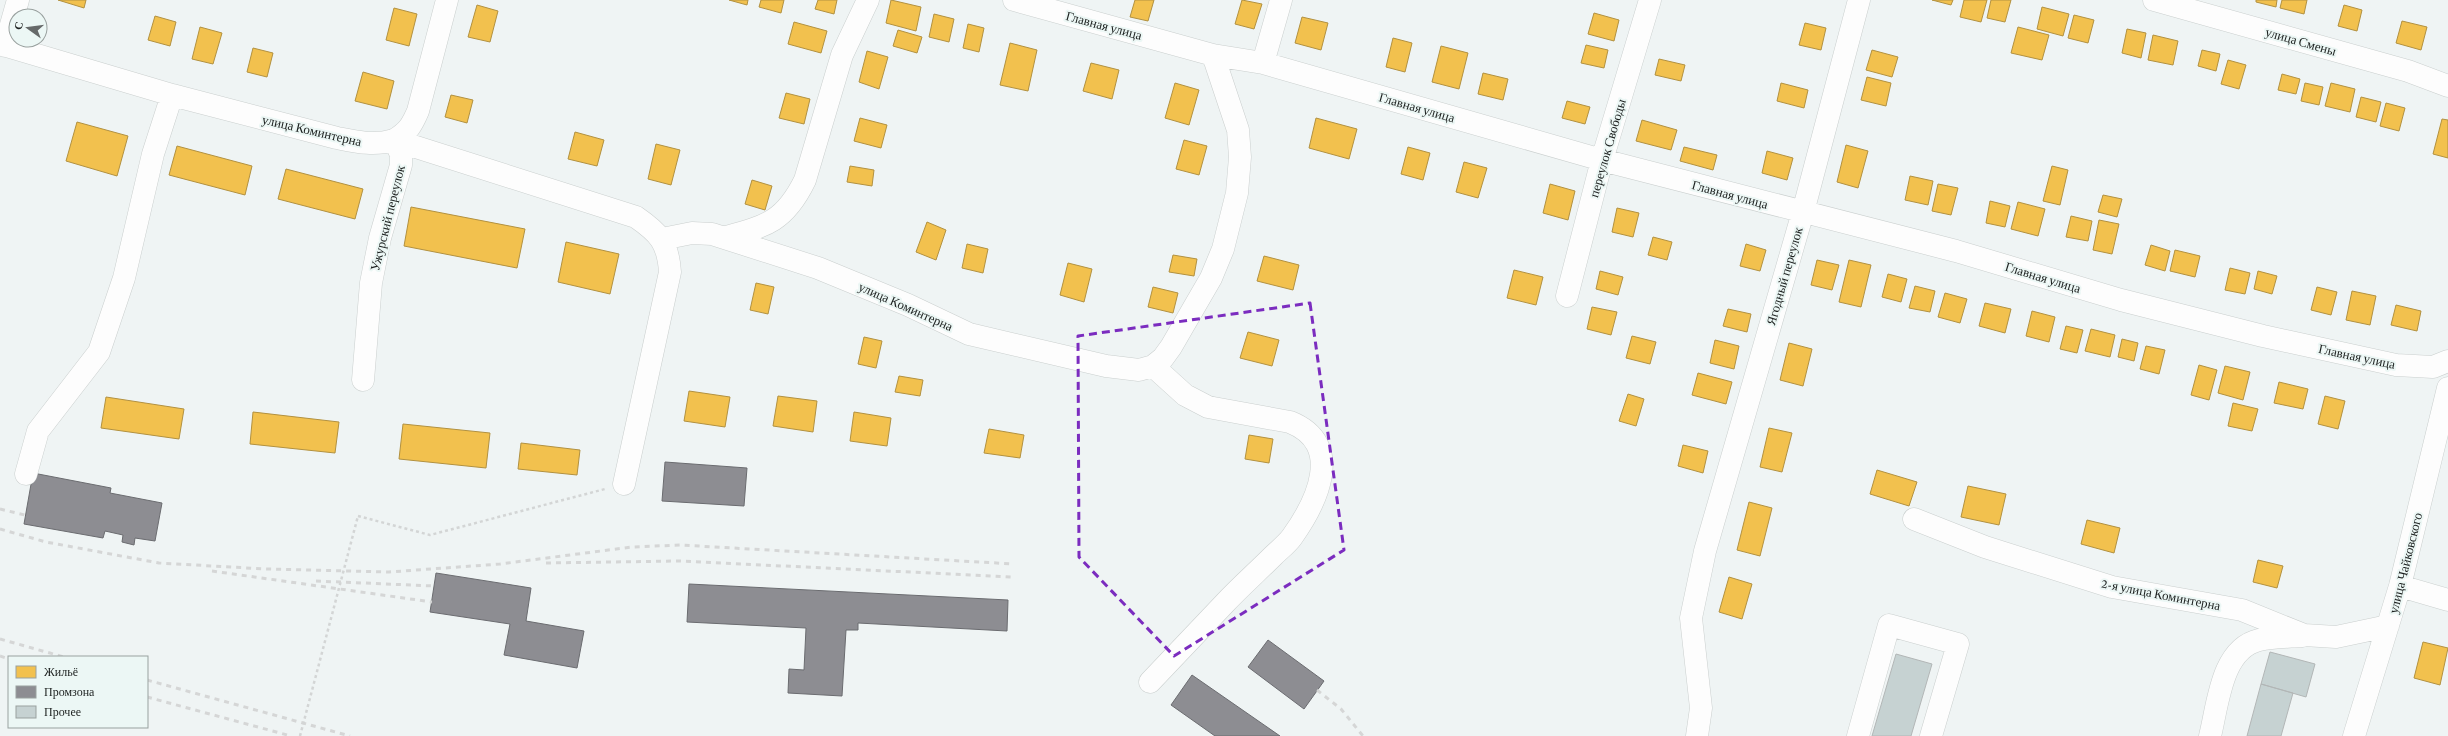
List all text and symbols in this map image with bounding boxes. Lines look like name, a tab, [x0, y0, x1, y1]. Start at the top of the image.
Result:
north arrow	[8, 8, 48, 48]
street label: Главная улица	[1064, 8, 1144, 43]
text: С	[12, 20, 25, 31]
street label: улица Смены	[2264, 24, 2338, 59]
street label: Главная улица	[1377, 89, 1457, 126]
street label: переулок Свободы	[1586, 97, 1629, 199]
street label: улица Коминтерна	[261, 112, 363, 149]
street label: Ужурский переулок	[367, 163, 408, 273]
street label: Главная улица	[1690, 177, 1770, 212]
street label: Ягодный переулок	[1763, 225, 1806, 327]
street label: Главная улица	[2003, 259, 2083, 296]
street label: улица Коминтерна	[856, 279, 955, 334]
street label: Главная улица	[2317, 341, 2397, 372]
street label: улица Чайковского	[2386, 511, 2425, 615]
street label: 2-я улица Коминтерна	[2100, 576, 2222, 613]
legend	[8, 656, 148, 728]
text: Жильё	[44, 665, 78, 679]
text: Промзона	[44, 685, 95, 699]
text: Прочее	[44, 705, 81, 719]

